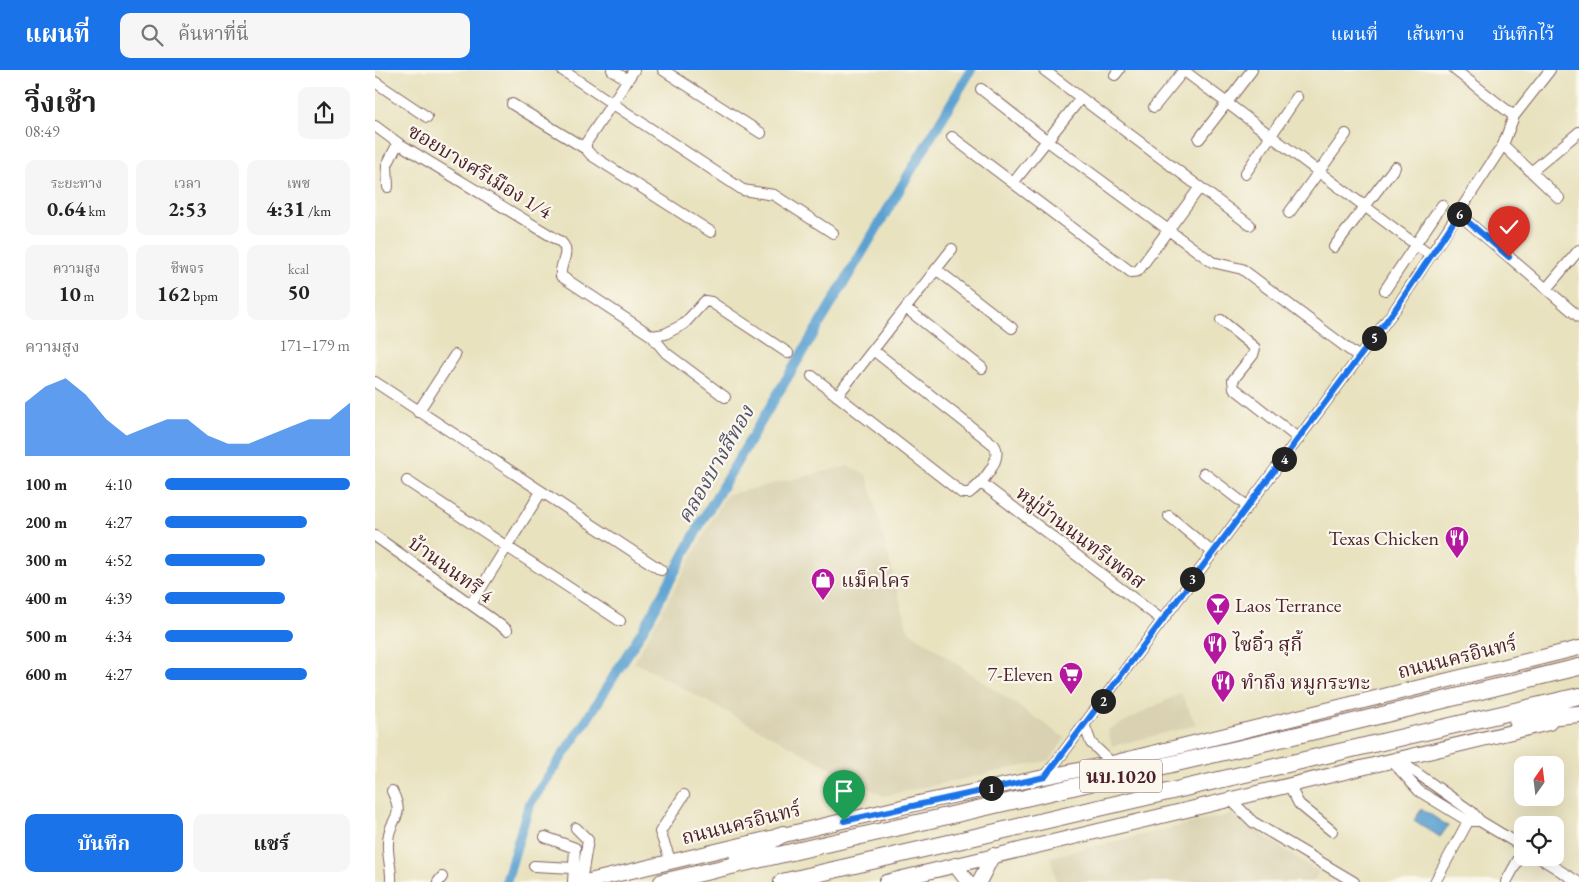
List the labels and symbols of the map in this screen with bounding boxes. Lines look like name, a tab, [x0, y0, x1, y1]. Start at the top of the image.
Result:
street label: ซอยบางศรีเมือง 1/4	[403, 118, 557, 225]
pin: 6	[1447, 202, 1471, 226]
pin	[1488, 206, 1530, 257]
pin: 5	[1361, 326, 1387, 350]
water label: คลองบางสีทอง	[670, 399, 760, 528]
pin: 4	[1271, 446, 1297, 472]
street label: หมู่บ้านนนทรีเพลส	[1011, 480, 1151, 594]
place label: Texas Chicken	[1328, 525, 1439, 551]
restaurant icon: Texas Chicken	[1444, 525, 1470, 559]
street label: บ้านนนทรี 4	[404, 530, 499, 609]
place label: แม็คโคร	[841, 566, 910, 593]
pin: 3	[1179, 566, 1205, 592]
shop icon: แม็คโคร	[810, 567, 836, 601]
bar icon: Laos Terrance	[1205, 592, 1231, 626]
place label: Laos Terrance	[1235, 592, 1342, 618]
place label: ไซอิ๋ว สุกี้	[1232, 629, 1303, 657]
street label: ถนนนครอินทร์	[1395, 629, 1520, 684]
restaurant icon: ไซอิ๋ว สุกี้	[1202, 631, 1228, 665]
place label: 7-Eleven	[987, 661, 1053, 687]
supermarket icon: 7-Eleven	[1058, 661, 1084, 695]
restaurant icon: ทำถึง หมูกระทะ	[1210, 669, 1236, 703]
place label: ทำถึง หมูกระทะ	[1241, 669, 1370, 695]
pin: 2	[1091, 688, 1115, 714]
north arrow	[1514, 756, 1564, 806]
road number: นบ.1020	[1080, 759, 1162, 792]
pin	[823, 770, 865, 821]
pin: 1	[979, 776, 1003, 800]
street label: ถนนนครอินทร์	[679, 795, 804, 850]

